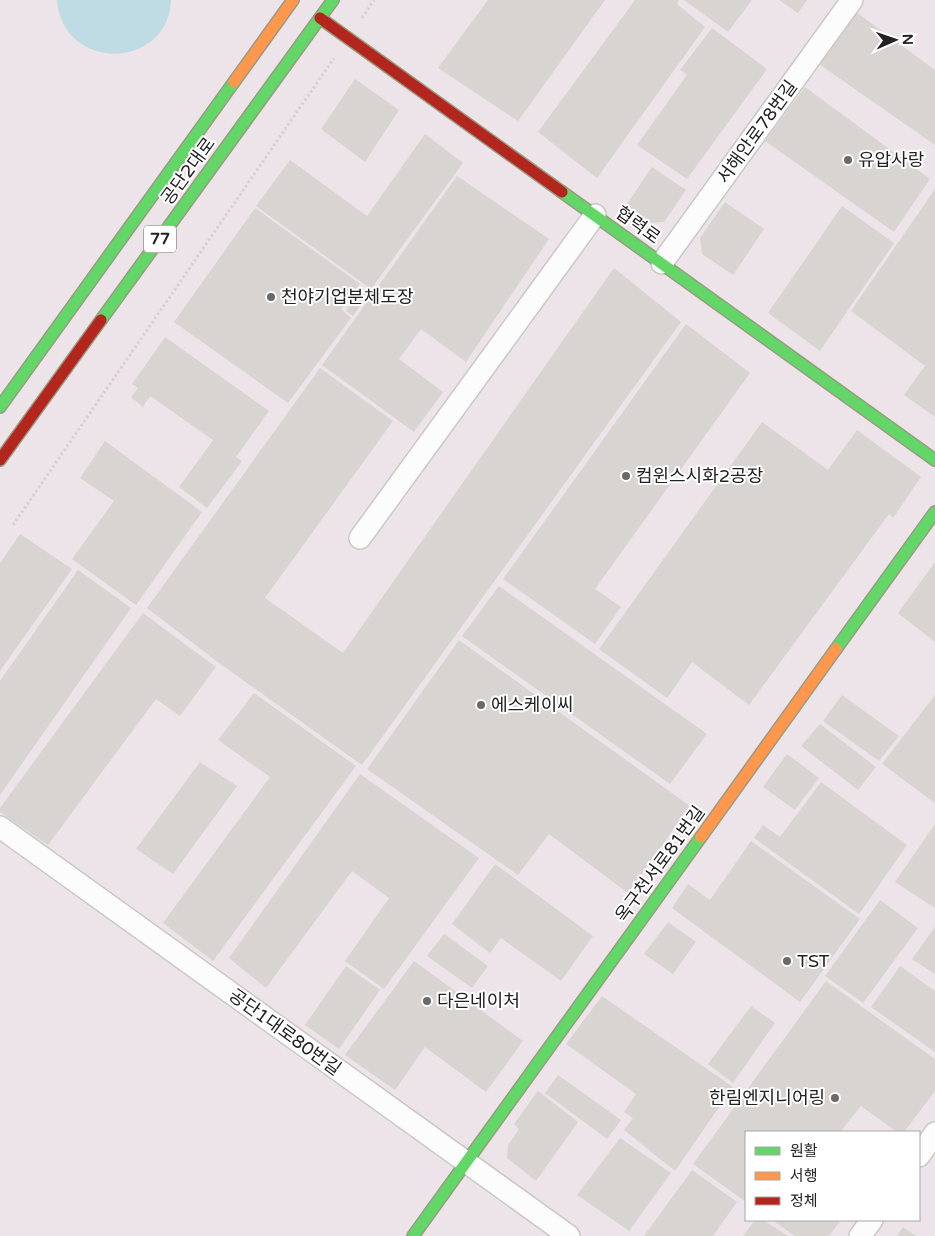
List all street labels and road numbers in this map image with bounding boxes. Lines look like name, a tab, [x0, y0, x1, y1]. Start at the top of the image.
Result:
street label: 서해안로78번길	[712, 76, 802, 188]
street label: 공단2대로	[156, 133, 220, 209]
street label: 협력로	[611, 201, 665, 249]
road number: 77	[144, 225, 176, 252]
street label: 옥구천서로81번길	[610, 801, 710, 927]
street label: 공단1대로80번길	[225, 984, 345, 1080]

